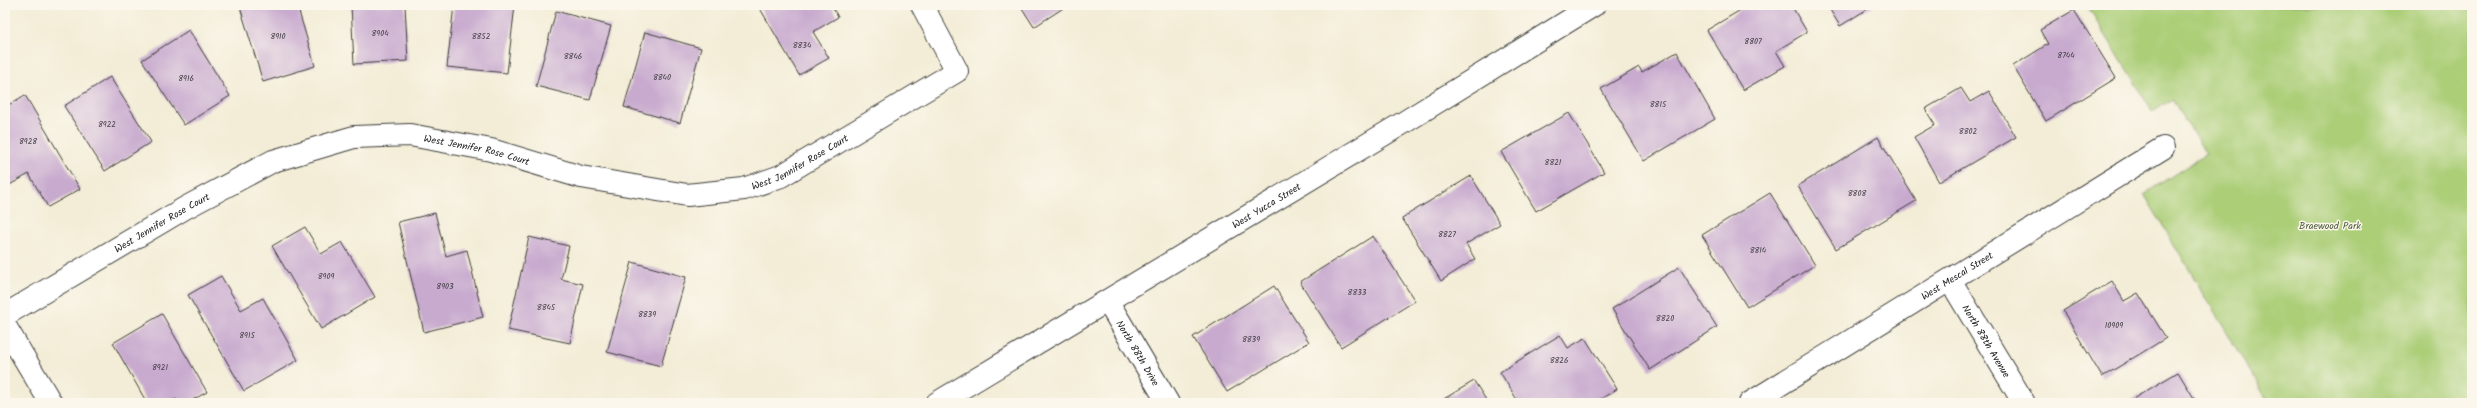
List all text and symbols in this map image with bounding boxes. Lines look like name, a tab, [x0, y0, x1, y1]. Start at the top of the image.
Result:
house number: 8904	[371, 27, 389, 40]
house number: 8910	[270, 30, 286, 43]
house number: 8852	[472, 30, 491, 43]
house number: 8807	[1744, 35, 1762, 48]
house number: 8834	[793, 39, 812, 52]
house number: 8744	[2057, 49, 2075, 62]
house number: 8846	[564, 50, 582, 63]
house number: 8840	[653, 71, 671, 84]
house number: 8916	[178, 72, 194, 85]
house number: 8815	[1650, 98, 1667, 111]
house number: 8922	[98, 118, 116, 131]
house number: 8802	[1959, 125, 1977, 138]
street label: West Jennifer Rose Court	[422, 131, 531, 170]
street label: West Jennifer Rose Court	[749, 131, 852, 195]
house number: 8928	[19, 135, 37, 148]
house number: 8821	[1545, 156, 1562, 169]
street label: West Yucca Street	[1229, 179, 1304, 233]
house number: 8808	[1848, 187, 1866, 200]
street label: West Jennifer Rose Court	[111, 189, 213, 257]
park label: Braewood Park	[2299, 218, 2361, 234]
house number: 8827	[1438, 228, 1456, 241]
house number: 8814	[1750, 244, 1767, 257]
street label: West Mescal Street	[1918, 248, 1997, 305]
house number: 8909	[318, 270, 334, 283]
house number: 8903	[436, 280, 454, 293]
house number: 8833	[1348, 286, 1367, 299]
house number: 8845	[537, 301, 556, 314]
street label: North 88th Avenue	[1958, 302, 2014, 381]
house number: 8839	[638, 308, 656, 321]
house number: 8820	[1656, 312, 1674, 325]
street label: North 88th Drive	[1111, 317, 1163, 390]
house number: 10909	[2105, 319, 2123, 332]
house number: 8915	[239, 329, 255, 342]
house number: 8839	[1242, 333, 1260, 346]
house number: 8826	[1550, 354, 1568, 367]
house number: 8921	[152, 361, 168, 374]

